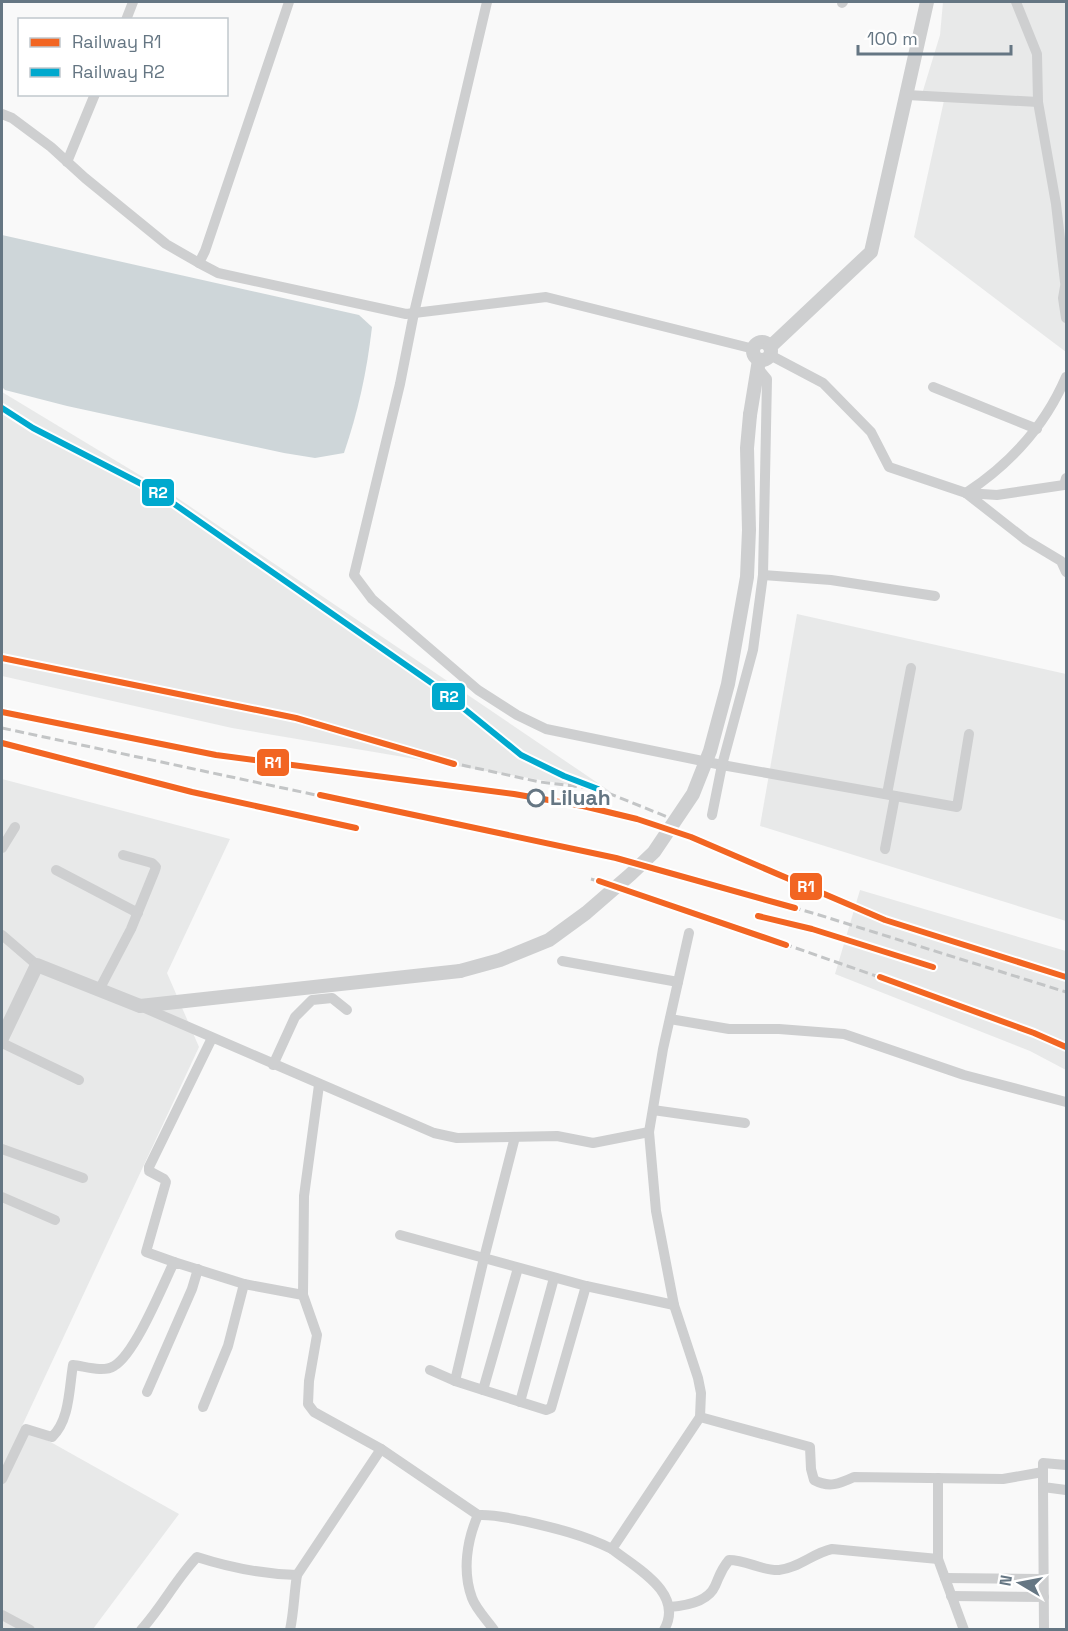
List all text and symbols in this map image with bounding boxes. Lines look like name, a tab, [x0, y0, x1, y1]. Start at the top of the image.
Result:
legend	[18, 18, 228, 96]
scale bar	[858, 18, 1011, 56]
text: 100 m	[867, 27, 918, 50]
text: Railway R1	[72, 30, 161, 53]
text: Railway R2	[72, 60, 165, 83]
line badge: R2	[141, 478, 175, 507]
text: R2	[148, 482, 168, 503]
line badge: R2	[431, 682, 466, 711]
text: R2	[439, 686, 459, 707]
line badge: R1	[256, 748, 290, 777]
text: R1	[264, 752, 282, 773]
place label: Liluah	[550, 784, 611, 811]
marker: Liluah	[527, 789, 545, 807]
line badge: R1	[789, 872, 823, 901]
text: R1	[797, 876, 815, 897]
north arrow	[990, 1553, 1050, 1613]
text: N	[994, 1573, 1017, 1588]

